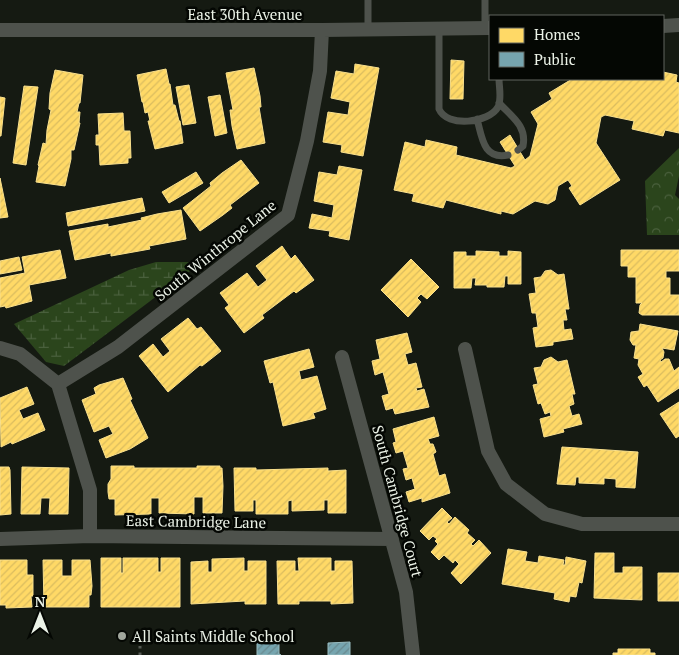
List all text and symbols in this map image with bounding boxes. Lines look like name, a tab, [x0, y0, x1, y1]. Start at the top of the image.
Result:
street label: East 30th Avenue	[188, 4, 302, 24]
legend	[489, 15, 664, 80]
text: Homes	[534, 24, 580, 44]
text: Public	[534, 49, 576, 69]
street label: South Winthrope Lane	[150, 195, 280, 305]
street label: South Cambridge Court	[368, 423, 428, 580]
street label: East Cambridge Lane	[126, 510, 266, 532]
north arrow	[15, 590, 65, 640]
text: N	[35, 592, 46, 611]
place label: All Saints Middle School	[132, 626, 294, 646]
marker: All Saints Middle School	[116, 630, 128, 642]

